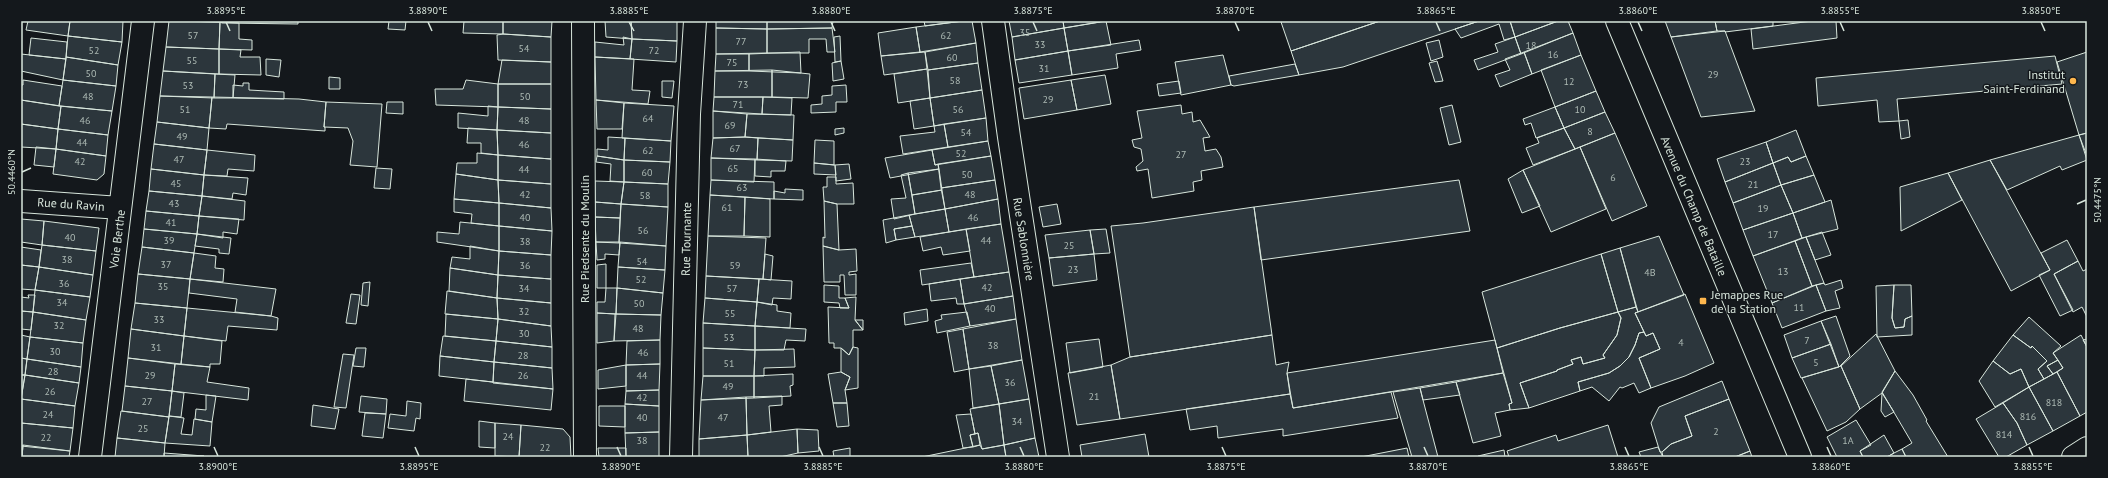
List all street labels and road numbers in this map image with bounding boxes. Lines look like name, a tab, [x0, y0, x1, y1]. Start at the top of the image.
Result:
street label: Avenue du Champ de Bataille	[1658, 134, 1730, 278]
street label: Rue Piedsente du Moulin	[577, 175, 592, 303]
street label: Rue du Ravin	[37, 194, 105, 214]
street label: Rue Sablonnière	[1010, 196, 1038, 282]
street label: Rue Tournante	[678, 202, 694, 276]
street label: Voie Berthe	[106, 209, 128, 270]

